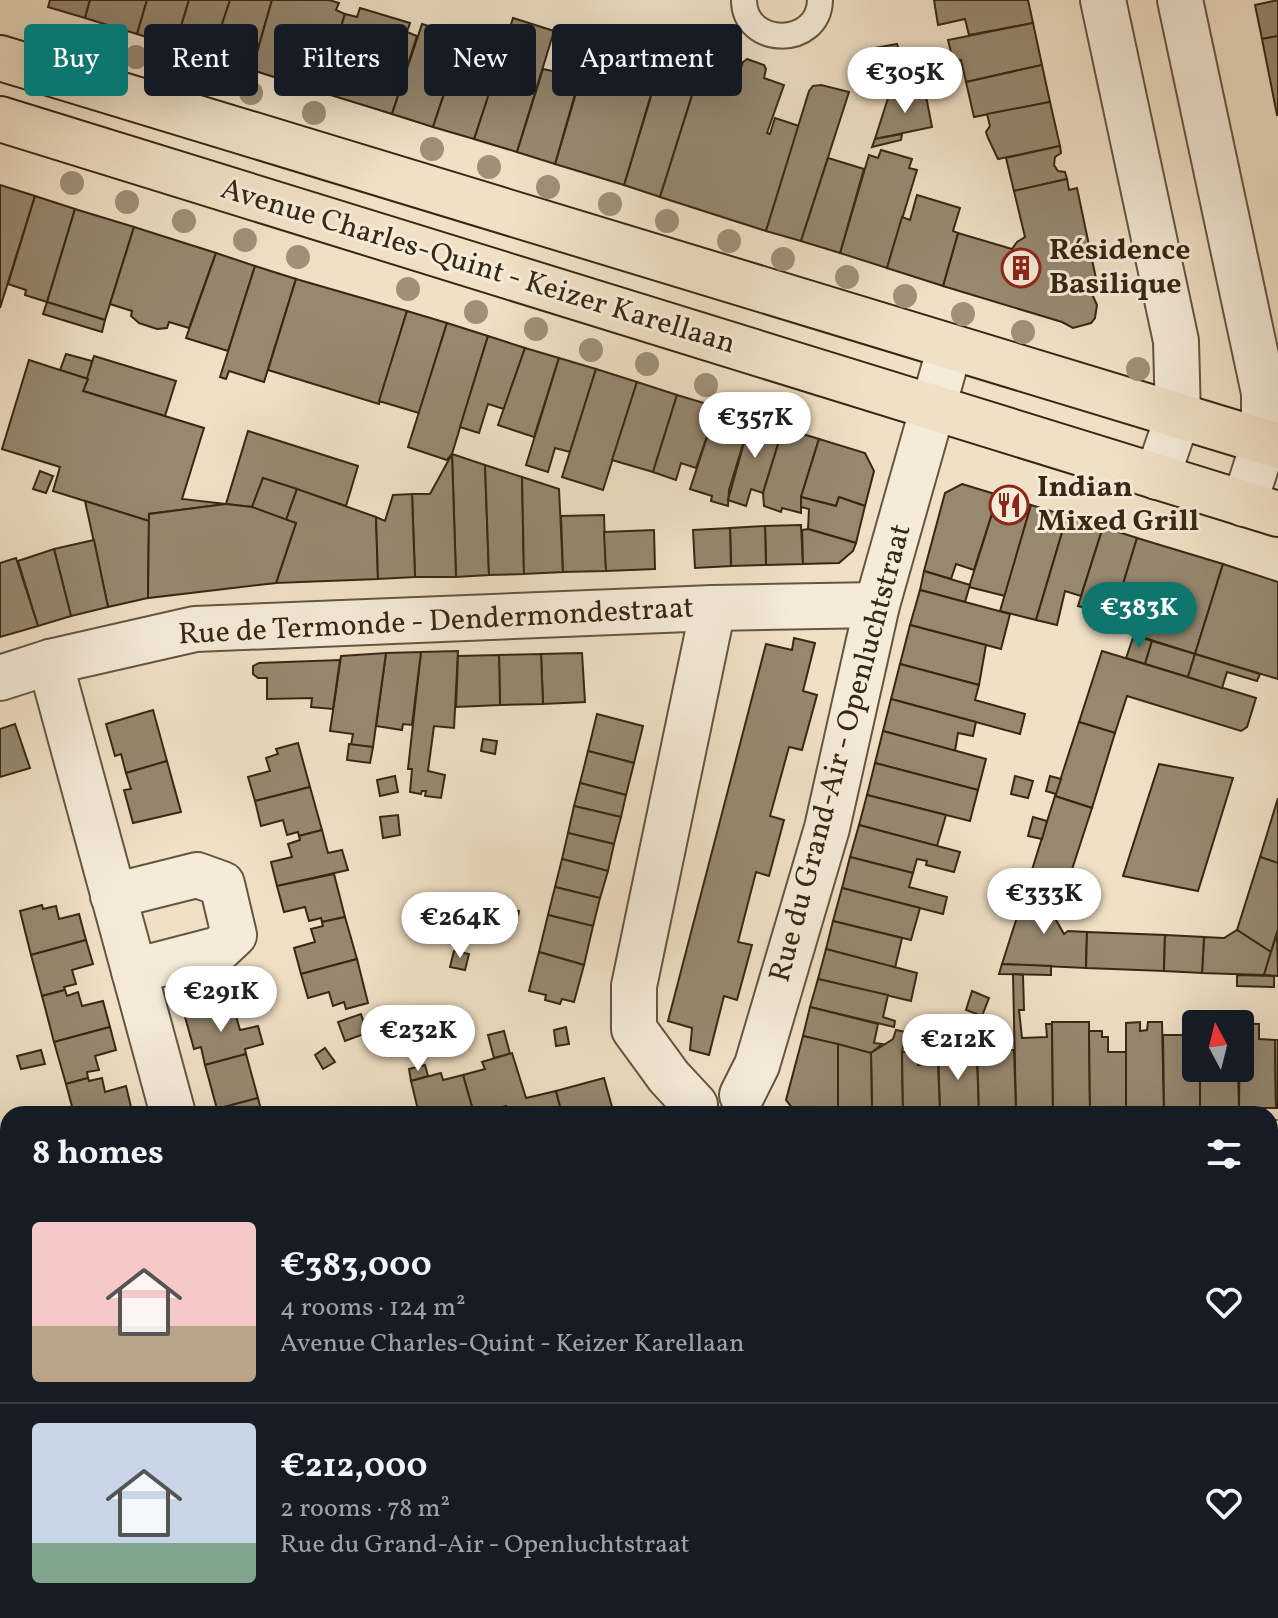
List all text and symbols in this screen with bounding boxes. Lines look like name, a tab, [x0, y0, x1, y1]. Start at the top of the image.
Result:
chip: Buy	[24, 24, 128, 96]
chip: Rent	[144, 24, 258, 96]
chip: Filters	[274, 24, 408, 96]
chip: New	[424, 24, 536, 96]
chip: Apartment	[552, 24, 742, 96]
pin: €305K	[849, 47, 961, 115]
text: €305K	[865, 55, 945, 91]
street label: Avenue Charles-Quint - Keizer Karellaan	[216, 169, 740, 365]
place label: Résidence Basilique	[1049, 230, 1191, 306]
building icon: Résidence Basilique	[1000, 247, 1042, 289]
pin: €357K	[699, 392, 811, 460]
text: €357K	[717, 400, 793, 436]
place label: Indian Mixed Grill	[1037, 467, 1199, 543]
restaurant icon: Indian Mixed Grill	[988, 484, 1030, 526]
street label: Rue du Grand-Air - Openluchtstraat	[760, 519, 922, 987]
pin: €383K	[1083, 582, 1195, 650]
street label: Rue de Termonde - Dendermondestraat	[177, 588, 695, 656]
text: €383K	[1100, 590, 1178, 626]
pin: €333K	[988, 868, 1100, 936]
text: €333K	[1005, 876, 1083, 912]
pin: €264K	[404, 892, 516, 960]
text: €264K	[419, 900, 501, 936]
pin: €291K	[165, 966, 277, 1034]
text: €291K	[183, 974, 259, 1010]
pin: €232K	[362, 1005, 474, 1073]
north arrow	[1182, 1010, 1254, 1082]
map controls	[1182, 1010, 1254, 1082]
text: €232K	[379, 1013, 457, 1049]
pin: €212K	[902, 1014, 1014, 1082]
text: €212K	[920, 1022, 996, 1058]
text: 8 homes	[32, 1131, 164, 1178]
icon: filters	[1202, 1132, 1246, 1176]
text: €383,000	[280, 1243, 432, 1290]
icon: home	[96, 1254, 192, 1350]
icon: heart	[1202, 1280, 1246, 1324]
text: 4 rooms · 124 m²	[280, 1290, 466, 1326]
text: Avenue Charles-Quint - Keizer Karellaan	[280, 1326, 745, 1362]
text: €212,000	[280, 1444, 427, 1491]
icon: home	[96, 1455, 192, 1551]
icon: heart	[1202, 1481, 1246, 1525]
text: 2 rooms · 78 m²	[280, 1491, 450, 1527]
text: Rue du Grand-Air - Openluchtstraat	[280, 1527, 690, 1563]

